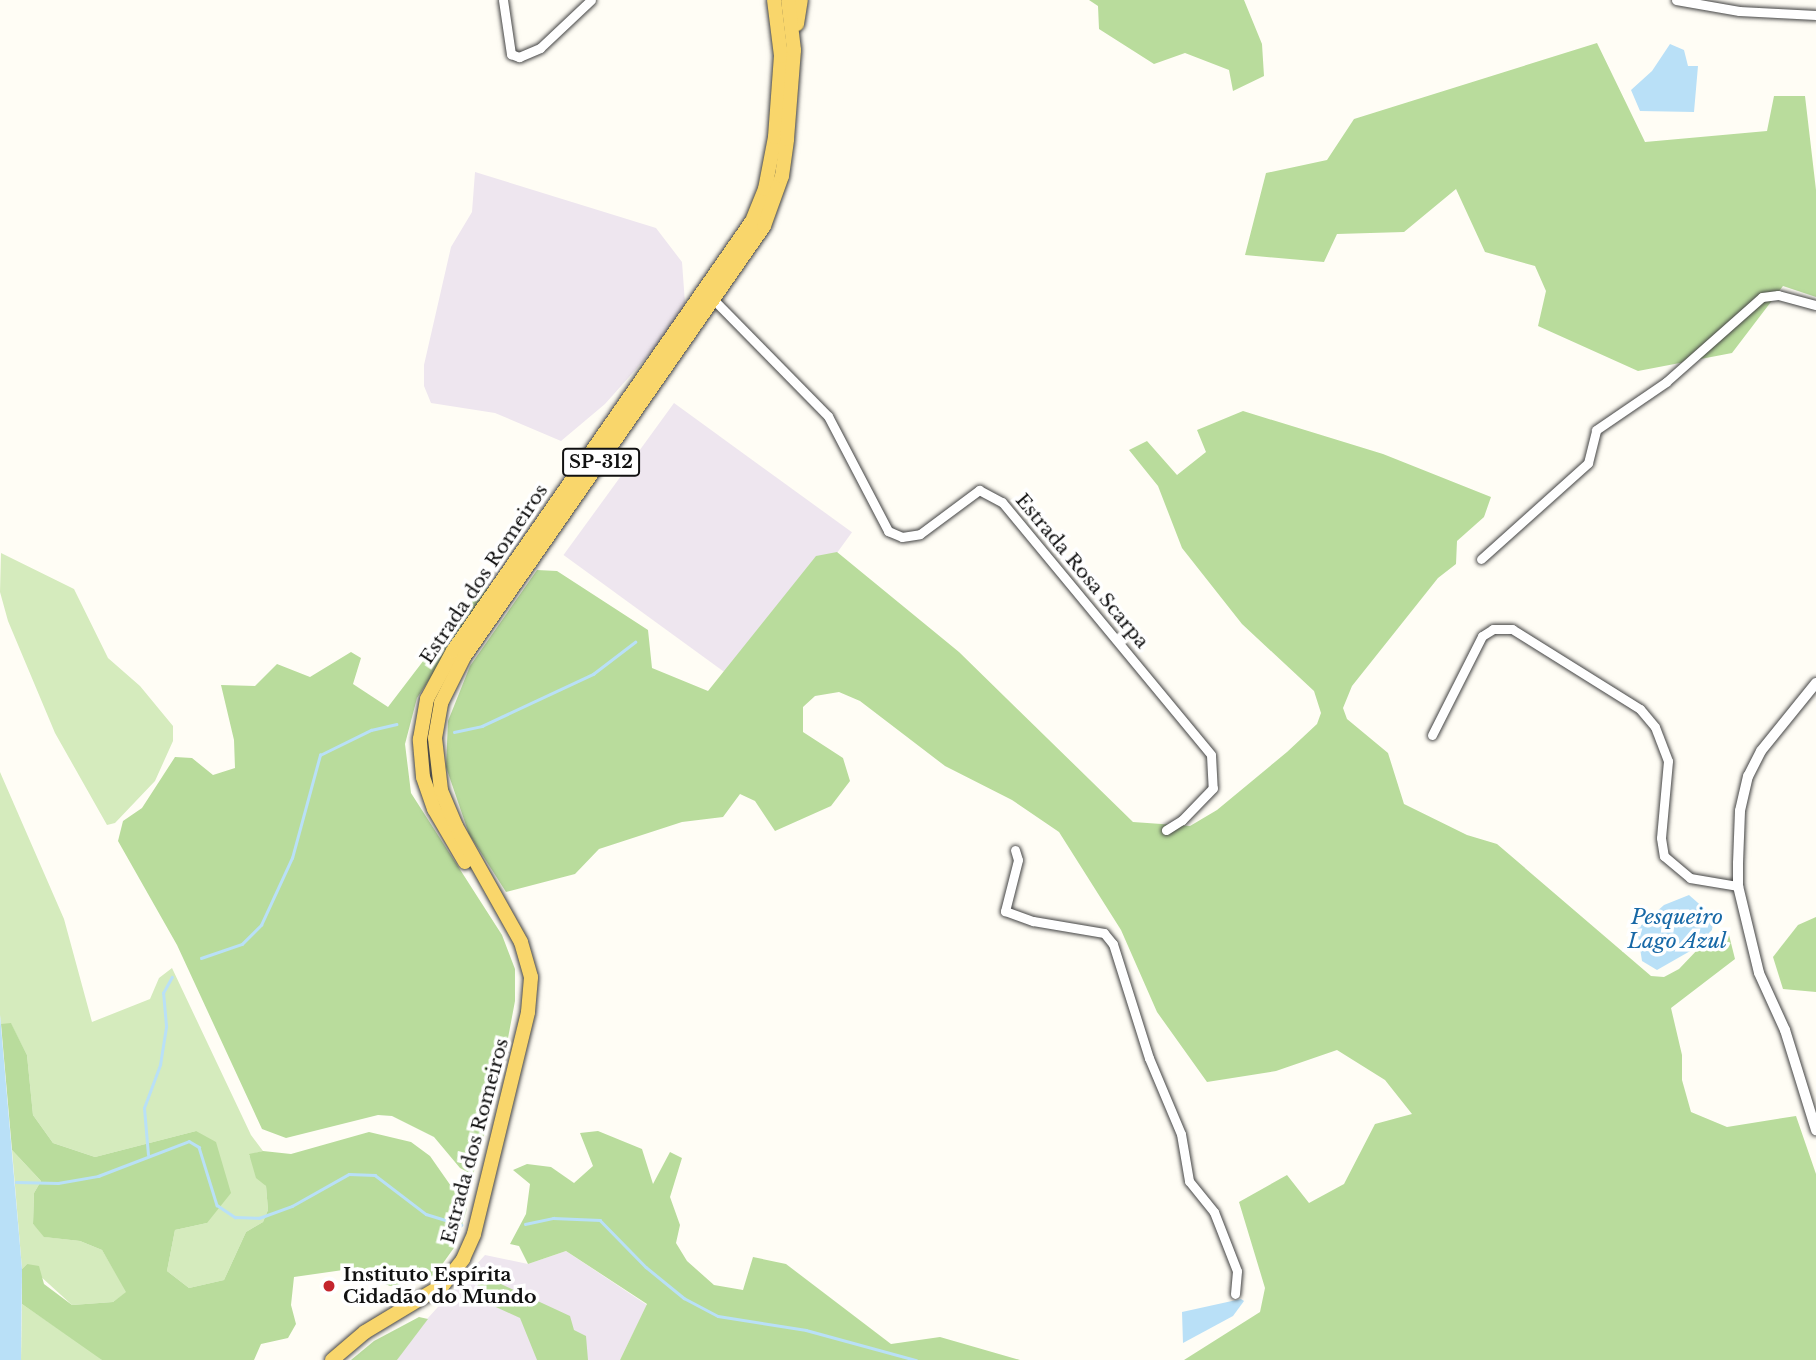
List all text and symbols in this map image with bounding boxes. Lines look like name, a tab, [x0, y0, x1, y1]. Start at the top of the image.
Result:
road number: SP-312	[561, 448, 641, 476]
street label: Estrada dos Romeiros	[415, 480, 553, 668]
street label: Estrada Rosa Scarpa	[1011, 489, 1153, 653]
water label: Pesqueiro Lago Azul	[1627, 904, 1727, 954]
street label: Estrada dos Romeiros	[437, 1036, 513, 1246]
place label: Instituto Espírita Cidadão do Mundo	[343, 1264, 536, 1308]
marker: Instituto Espírita Cidadão do Mundo	[321, 1278, 337, 1294]

